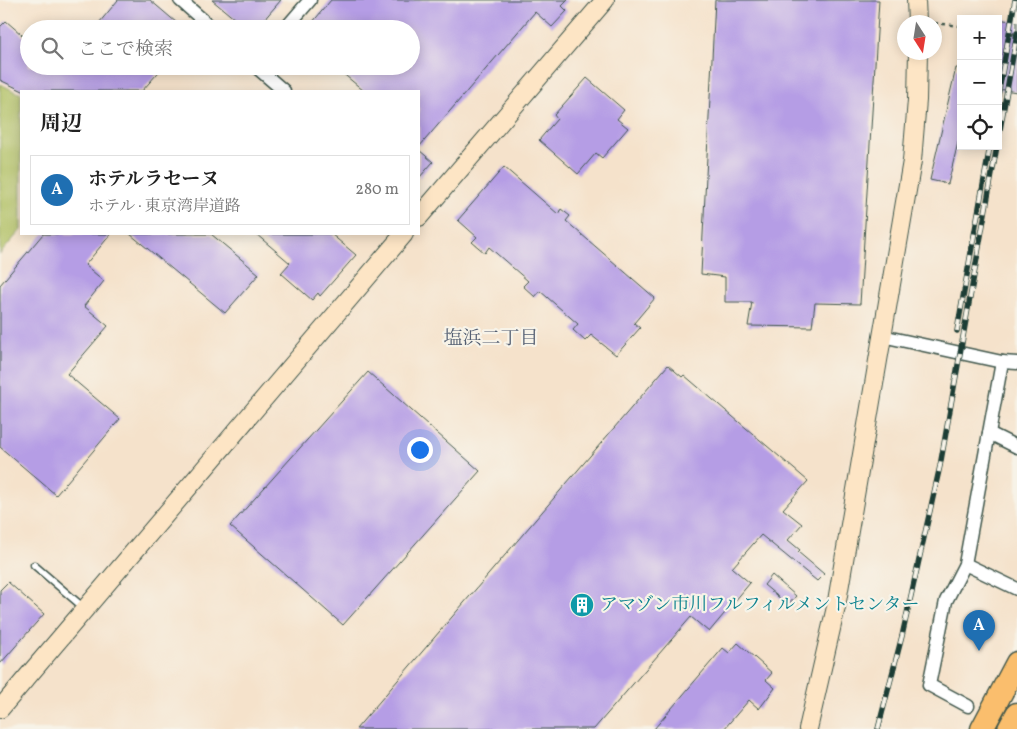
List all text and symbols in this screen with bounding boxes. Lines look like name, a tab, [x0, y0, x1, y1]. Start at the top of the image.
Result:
north arrow	[897, 15, 942, 60]
map controls	[957, 15, 1002, 150]
button: +	[957, 15, 1002, 60]
search box	[20, 20, 420, 75]
icon: search	[38, 34, 66, 62]
text: ここで検索	[78, 37, 173, 63]
button: −	[957, 60, 1002, 105]
button: locate	[957, 105, 1002, 150]
text: 周辺	[40, 110, 82, 139]
text: ホテルラセーヌ	[88, 167, 219, 193]
text: A	[51, 179, 63, 201]
text: 280 m	[355, 179, 399, 201]
text: ホテル · 東京湾岸道路	[88, 196, 241, 218]
district label: 塩浜二丁目	[443, 326, 539, 352]
your location	[407, 437, 433, 463]
building icon: アマゾン市川フルフィルメントセンター	[569, 592, 595, 618]
place label: アマゾン市川フルフィルメントセンター	[600, 593, 920, 618]
pin: A	[963, 610, 995, 651]

